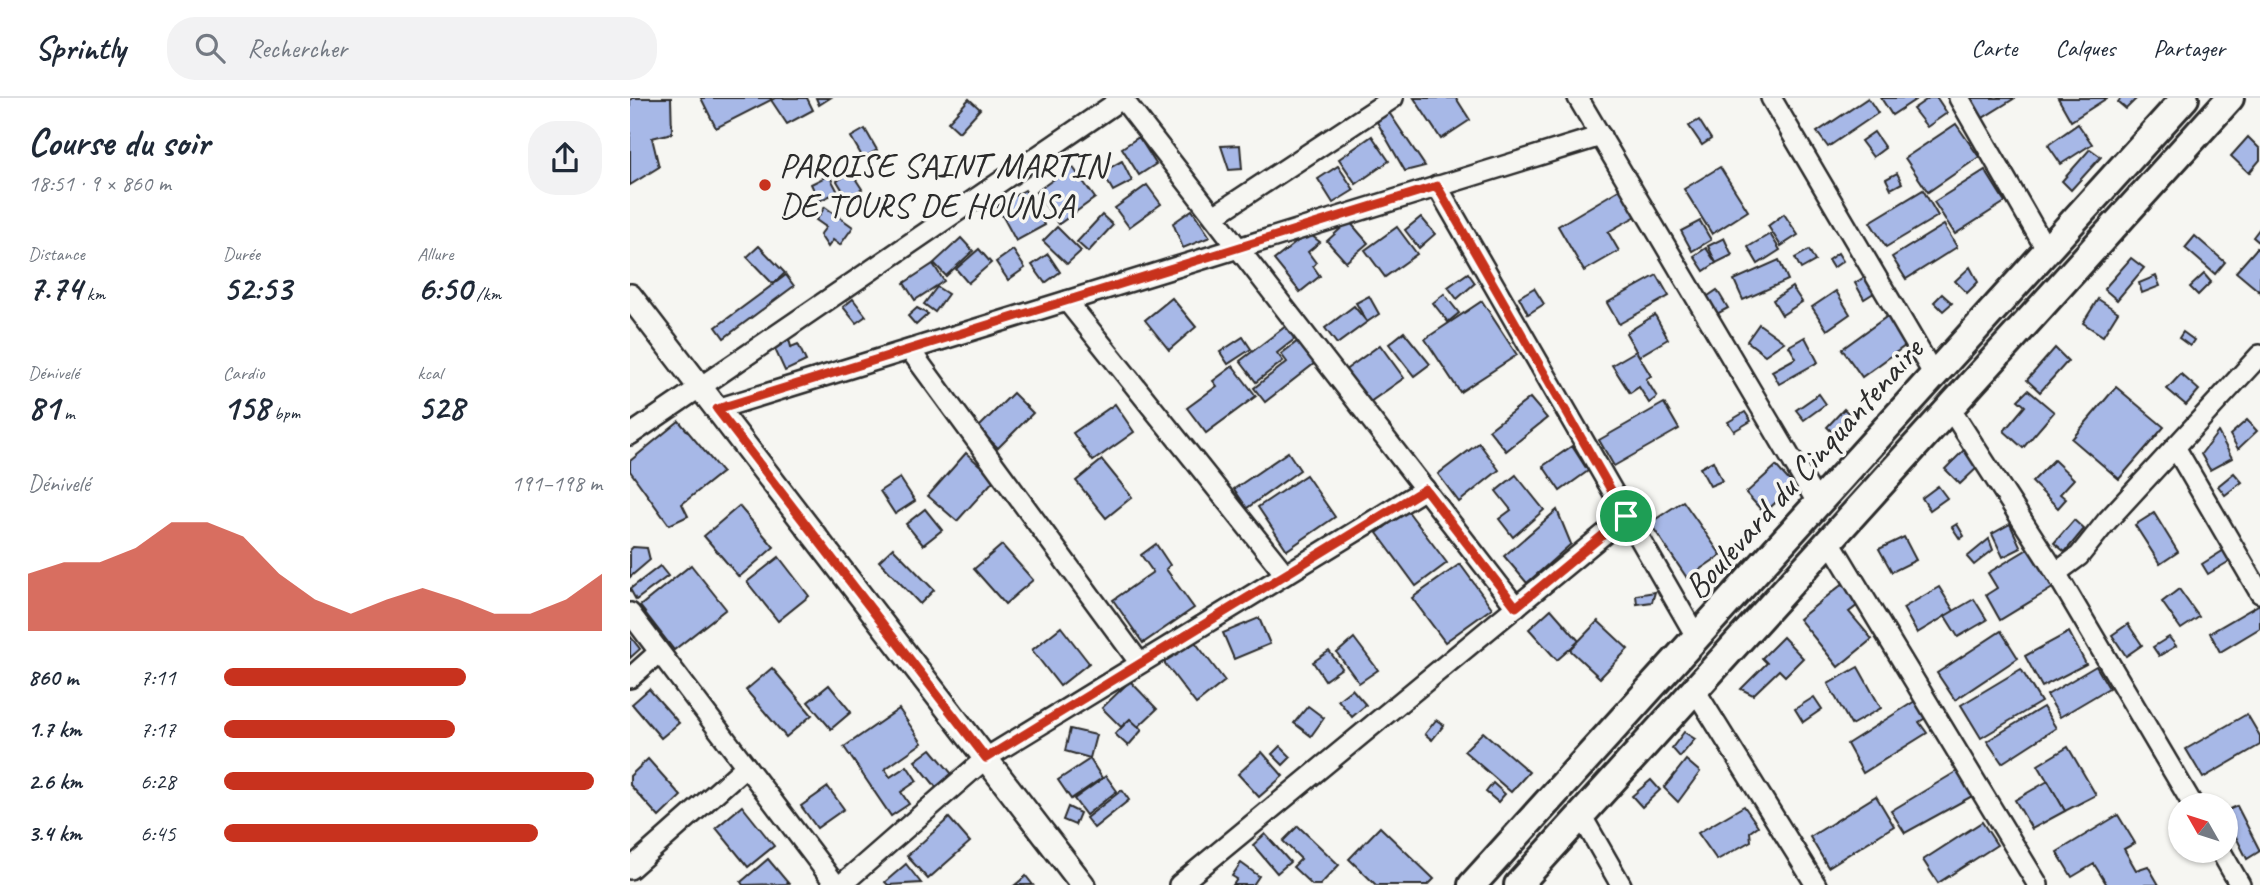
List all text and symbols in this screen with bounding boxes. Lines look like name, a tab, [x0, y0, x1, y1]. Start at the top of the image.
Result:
search box	[167, 17, 657, 80]
text: Sprintly	[35, 27, 125, 69]
icon: search	[191, 29, 229, 67]
text: Rechercher	[247, 32, 347, 65]
text: Carte	[1971, 33, 2017, 63]
text: Calques	[2055, 33, 2115, 63]
text: Partager	[2153, 33, 2225, 63]
text: Course du soir	[28, 119, 210, 166]
button: share	[528, 121, 602, 195]
place label: PAROISE SAINT MARTIN DE TOURS DE HOUNSA	[779, 143, 1112, 228]
text: 18:51 · 9 × 860 m	[28, 169, 171, 198]
marker: PAROISE SAINT MARTIN DE TOURS DE HOUNSA	[757, 177, 773, 193]
text: Distance	[28, 242, 85, 266]
text: Durée	[223, 242, 260, 266]
text: Allure	[417, 242, 453, 266]
text: 7.74	[28, 266, 82, 311]
text: 52:53	[223, 266, 291, 311]
text: 6:50	[417, 266, 472, 311]
text: km	[82, 282, 105, 306]
text: /km	[472, 282, 501, 306]
street label: Boulevard du Cinquantenaire	[1674, 326, 1934, 608]
text: Dénivelé	[28, 361, 79, 385]
text: Cardio	[223, 361, 265, 385]
text: kcal	[417, 361, 442, 385]
text: 81	[28, 385, 60, 430]
text: 158	[223, 385, 269, 430]
text: 528	[417, 385, 464, 430]
text: m	[60, 401, 75, 425]
text: bpm	[269, 401, 300, 425]
text: Dénivelé	[28, 469, 90, 498]
text: 191–198 m	[511, 469, 602, 498]
pin	[1596, 486, 1656, 546]
icon: arrive	[1607, 497, 1645, 535]
text: 860 m	[28, 663, 78, 692]
text: 7:11	[140, 663, 176, 692]
text: 1.7 km	[28, 715, 81, 744]
text: 7:17	[140, 715, 176, 744]
text: 2.6 km	[28, 767, 82, 796]
text: 6:28	[140, 767, 176, 796]
north arrow	[2168, 793, 2238, 863]
map controls	[2168, 793, 2238, 863]
text: 3.4 km	[28, 819, 82, 848]
text: 6:45	[140, 819, 176, 848]

